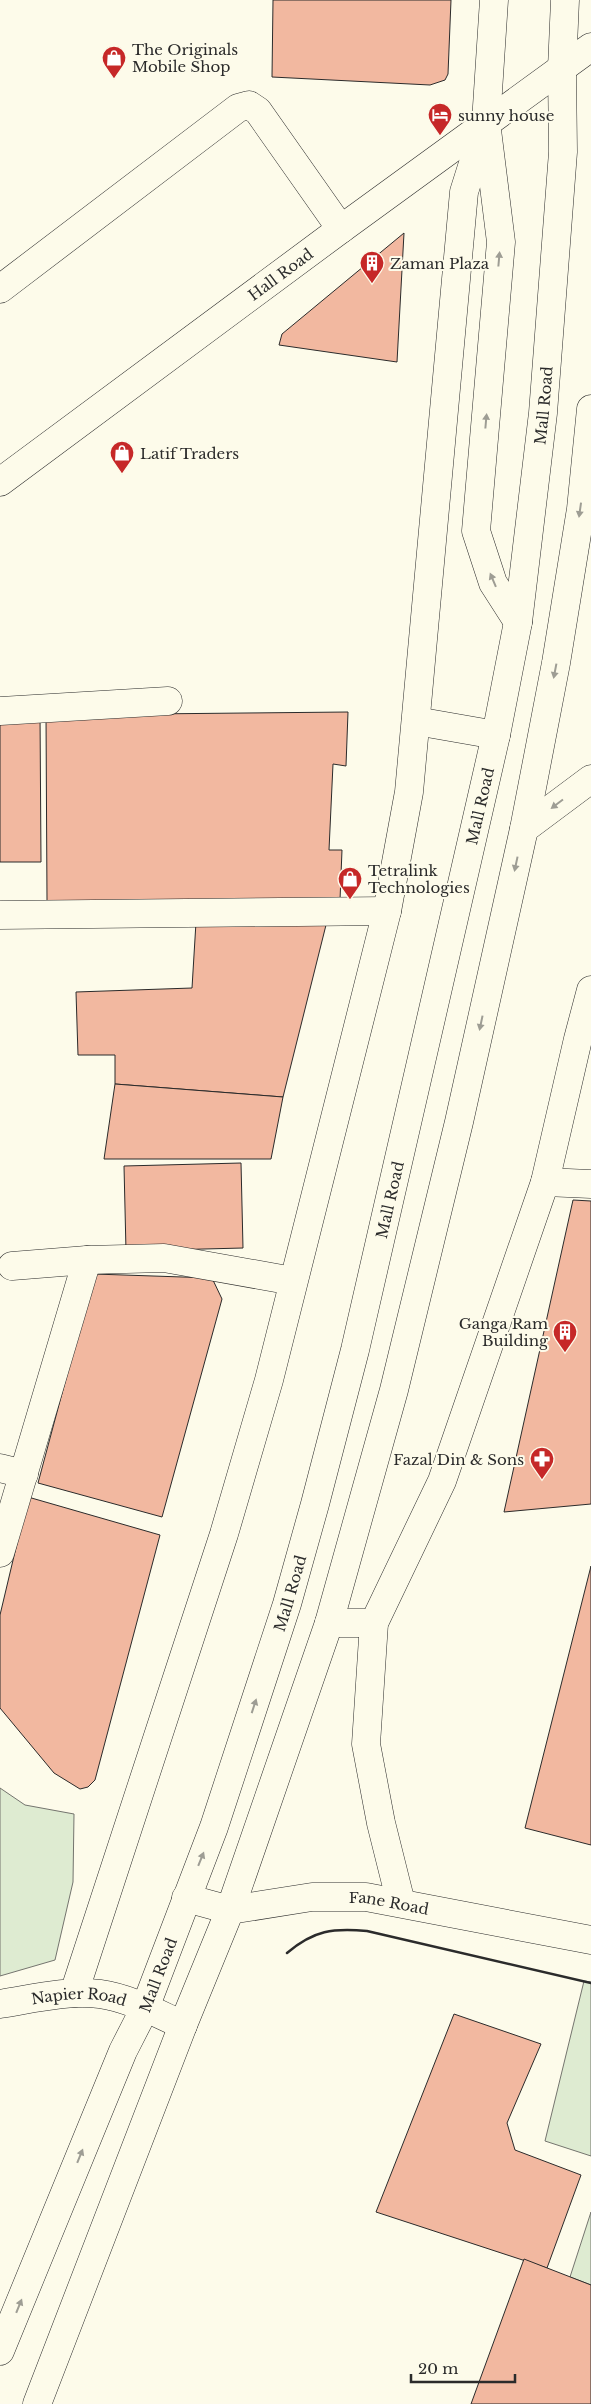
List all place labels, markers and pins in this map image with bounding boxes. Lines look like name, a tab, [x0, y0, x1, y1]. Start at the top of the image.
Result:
place label: The Originals Mobile Shop	[132, 40, 238, 76]
shop icon: The Originals Mobile Shop	[101, 45, 127, 79]
hotel icon: sunny house	[427, 102, 453, 136]
place label: sunny house	[458, 106, 554, 125]
building icon: Zaman Plaza	[359, 250, 385, 284]
place label: Zaman Plaza	[390, 254, 490, 273]
shop icon: Latif Traders	[109, 440, 135, 474]
place label: Latif Traders	[140, 444, 239, 463]
place label: Tetralink Technologies	[368, 861, 470, 897]
shop icon: Tetralink Technologies	[337, 866, 363, 900]
place label: Ganga Ram Building	[459, 1314, 549, 1350]
building icon: Ganga Ram Building	[552, 1319, 578, 1353]
pharmacy icon: Fazal Din & Sons	[529, 1446, 555, 1480]
place label: Fazal Din & Sons	[393, 1450, 524, 1469]

